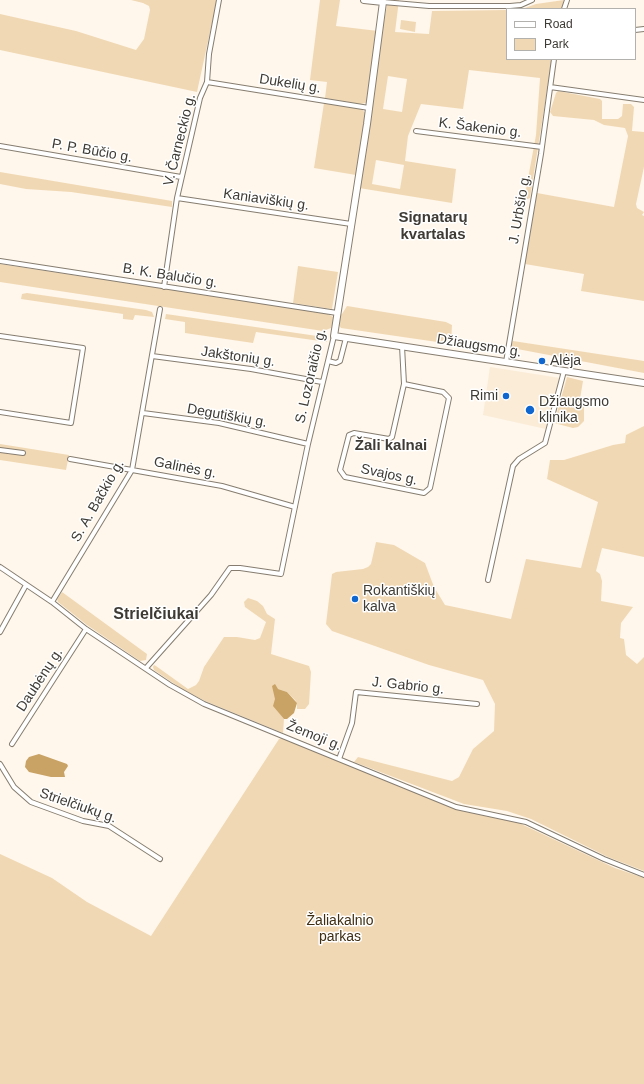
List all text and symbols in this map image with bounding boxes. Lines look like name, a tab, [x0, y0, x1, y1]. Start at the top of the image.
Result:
legend	[506, 8, 636, 60]
text: Road	[544, 17, 573, 31]
text: Park	[544, 37, 569, 51]
street label: Dukelių g.	[258, 71, 322, 97]
street label: V. Čarneckio g.	[160, 92, 200, 188]
street label: K. Šakenio g.	[438, 115, 522, 141]
street label: P. P. Būčio g.	[51, 136, 133, 166]
street label: J. Urbšio g.	[506, 173, 534, 245]
street label: Kaniaviškių g.	[222, 186, 310, 214]
district label: Signatarų kvartalas	[398, 209, 468, 244]
street label: B. K. Balučio g.	[121, 260, 219, 292]
street label: S. Lozoraičio g.	[292, 327, 330, 425]
street label: Džiaugsmo g.	[435, 331, 523, 361]
street label: Jakštonių g.	[200, 343, 276, 371]
place label: Alėja	[550, 353, 581, 369]
marker: Alėja	[537, 356, 547, 366]
place label: Rimi	[470, 388, 498, 404]
marker: Rimi	[501, 391, 511, 401]
place label: Džiaugsmo klinika	[539, 394, 609, 426]
street label: Degutiškių g.	[186, 401, 268, 431]
marker: Džiaugsmo klinika	[524, 404, 536, 416]
district label: Žali kalnai	[355, 437, 427, 455]
street label: Galinės g.	[152, 454, 218, 482]
street label: S. A. Bačkio g.	[68, 457, 128, 545]
street label: Svajos g.	[359, 461, 419, 489]
place label: Rokantiškių kalva	[363, 583, 435, 616]
marker: Rokantiškių kalva	[350, 594, 360, 604]
district label: Strielčiukai	[113, 605, 199, 625]
street label: Daubėnų g.	[13, 645, 67, 715]
street label: J. Gabrio g.	[371, 674, 445, 698]
street label: Žemoji g.	[284, 717, 344, 755]
street label: Strielčiukų g.	[37, 785, 119, 827]
park label: Žaliakalnio parkas	[307, 913, 373, 946]

